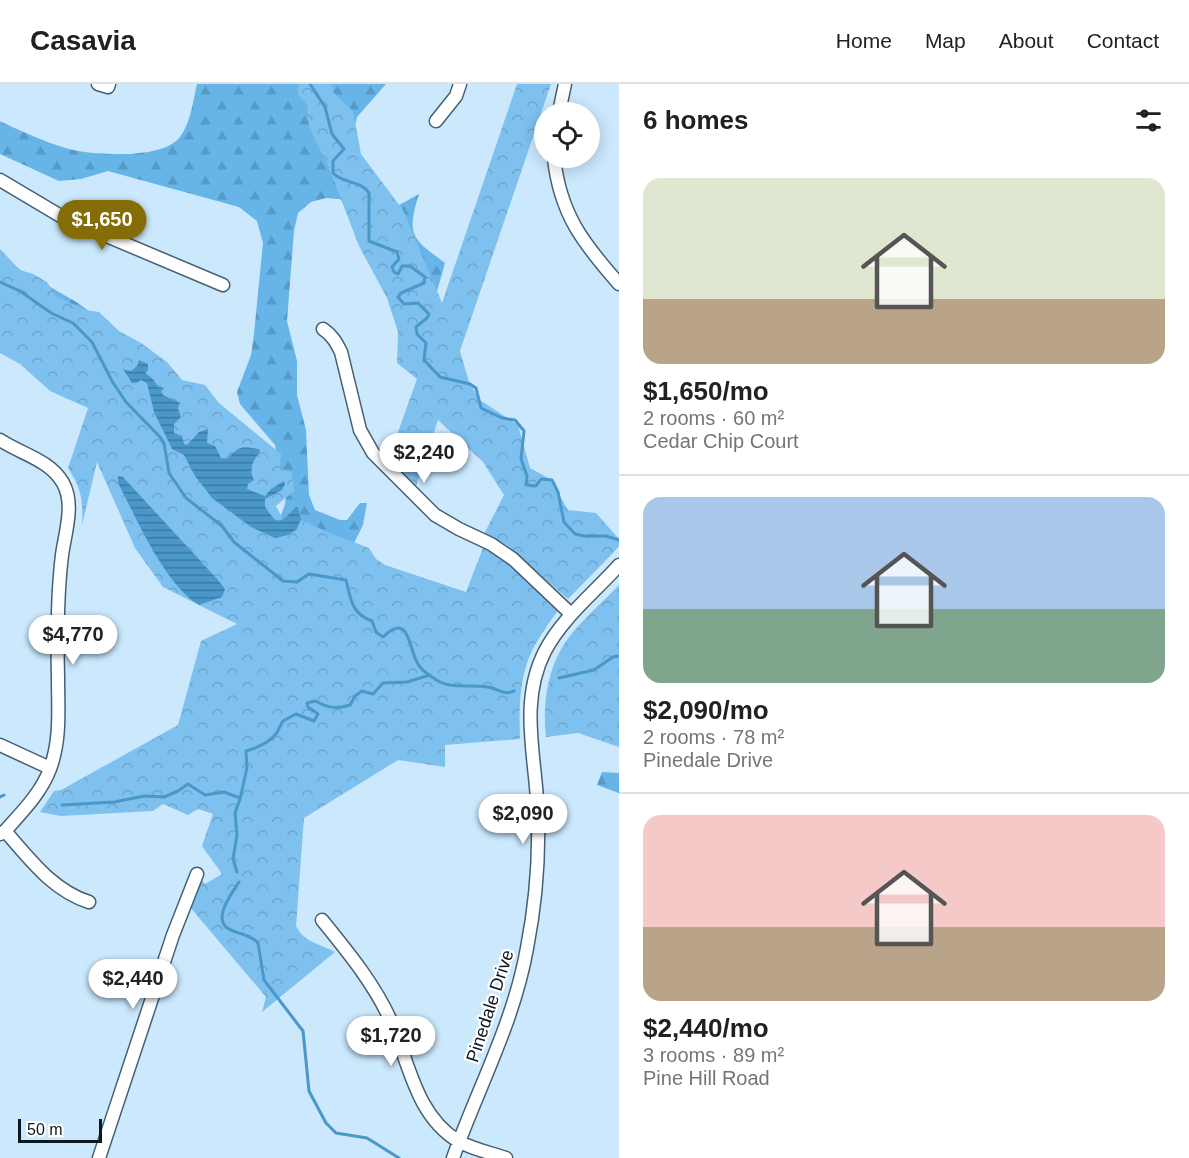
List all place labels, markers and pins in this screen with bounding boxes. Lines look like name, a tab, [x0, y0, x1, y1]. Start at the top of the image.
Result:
pin: $1,650	[53, 200, 151, 251]
pin: $2,240	[375, 433, 473, 484]
pin: $4,770	[24, 615, 122, 666]
pin: $2,090	[474, 794, 572, 845]
pin: $2,440	[84, 959, 182, 1010]
pin: $1,720	[342, 1016, 440, 1067]

